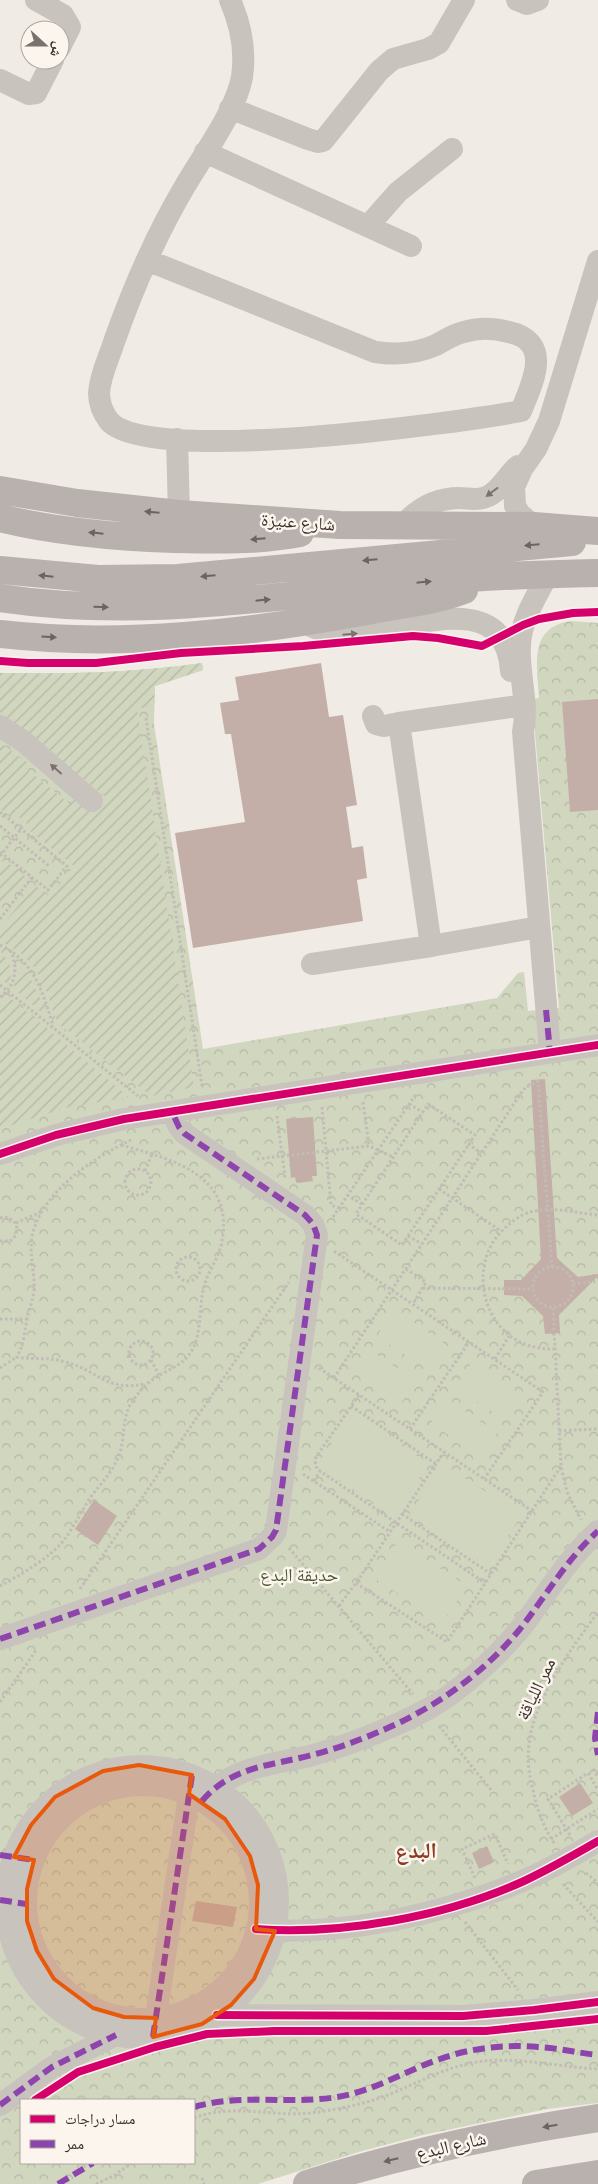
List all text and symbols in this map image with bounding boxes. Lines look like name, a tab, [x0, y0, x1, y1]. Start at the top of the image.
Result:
north arrow	[20, 20, 70, 70]
text: ش	[46, 39, 67, 60]
one-way arrow	[486, 487, 499, 497]
one-way arrow	[144, 507, 160, 515]
street label: شارع عنيزة	[260, 508, 336, 536]
one-way arrow	[88, 529, 104, 537]
one-way arrow	[250, 535, 266, 543]
one-way arrow	[524, 541, 540, 549]
one-way arrow	[362, 557, 378, 565]
one-way arrow	[38, 572, 54, 580]
one-way arrow	[200, 572, 216, 580]
one-way arrow	[417, 578, 433, 586]
one-way arrow	[255, 595, 271, 603]
one-way arrow	[93, 603, 109, 611]
one-way arrow	[342, 630, 358, 638]
one-way arrow	[41, 634, 57, 642]
one-way arrow	[50, 763, 62, 775]
park label: حديقة البدع	[260, 1564, 338, 1586]
street label: ممر اللياقة	[512, 1654, 560, 1724]
district label: البدع	[395, 1837, 437, 1865]
legend	[20, 2099, 195, 2164]
text: مسار دراجات	[65, 2110, 136, 2128]
one-way arrow	[541, 2122, 557, 2130]
street label: شارع البدع	[414, 2127, 488, 2165]
text: ممر	[64, 2135, 84, 2153]
one-way arrow	[383, 2156, 398, 2164]

